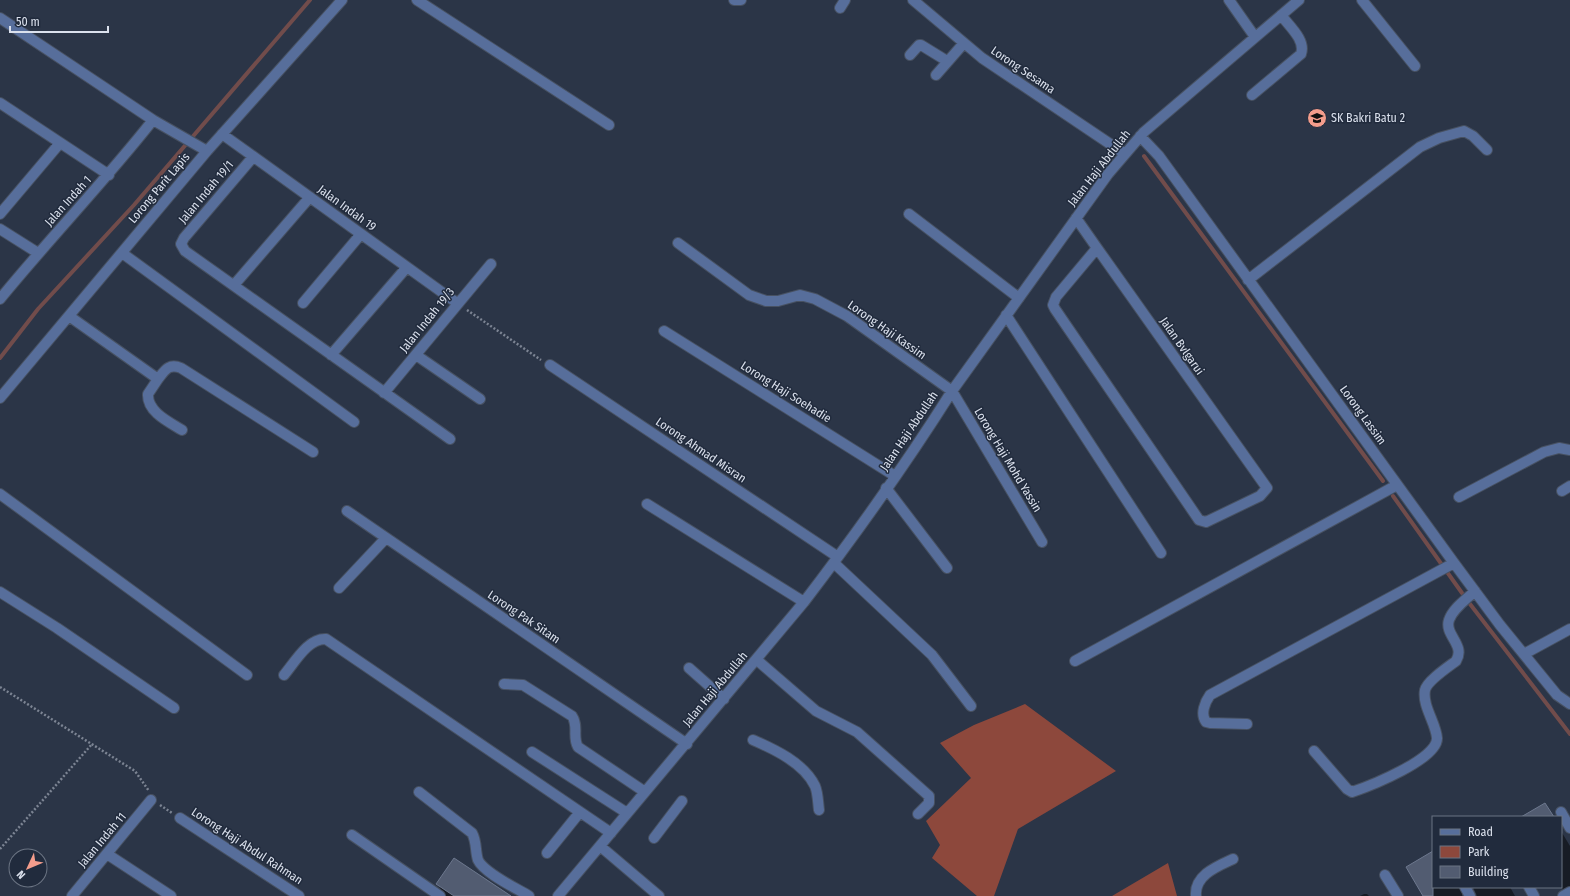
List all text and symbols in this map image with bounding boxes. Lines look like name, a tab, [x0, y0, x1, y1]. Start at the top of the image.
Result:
scale bar	[10, 8, 108, 34]
text: 50 m	[16, 15, 40, 29]
street label: Lorong Sesama	[988, 43, 1058, 97]
school or university icon: SK Bakri Batu 2	[1306, 107, 1328, 129]
place label: SK Bakri Batu 2	[1331, 111, 1405, 125]
street label: Jalan Haji Abdullah	[1065, 127, 1133, 209]
street label: Lorong Parit Lapis	[126, 150, 192, 226]
street label: Jalan Indah 19/1	[176, 158, 236, 226]
street label: Jalan Indah 1	[42, 173, 94, 229]
street label: Jalan Indah 19	[315, 182, 379, 234]
street label: Jalan Indah 19/3	[397, 285, 457, 355]
street label: Lorong Haji Kassim	[845, 298, 929, 362]
street label: Jalan Bvlgarui	[1157, 315, 1207, 377]
street label: Lorong Haji Soehadie	[738, 359, 834, 426]
street label: Lorong Lassim	[1337, 383, 1389, 447]
street label: Jalan Haji Abdullah	[877, 389, 941, 473]
street label: Lorong Haji Mohd Yassin	[971, 405, 1045, 515]
street label: Lorong Ahmad Misran	[653, 415, 749, 485]
street label: Lorong Pak Sitam	[485, 588, 563, 646]
street label: Jalan Haji Abdullah	[680, 649, 750, 729]
street label: Lorong Haji Abdul Rahman	[189, 805, 305, 887]
street label: Jalan Indah 11	[75, 810, 129, 870]
legend	[1432, 816, 1562, 888]
text: Road	[1468, 825, 1493, 839]
text: Park	[1468, 845, 1490, 859]
north arrow	[8, 848, 48, 888]
text: Building	[1468, 865, 1509, 879]
text: N	[14, 868, 28, 881]

